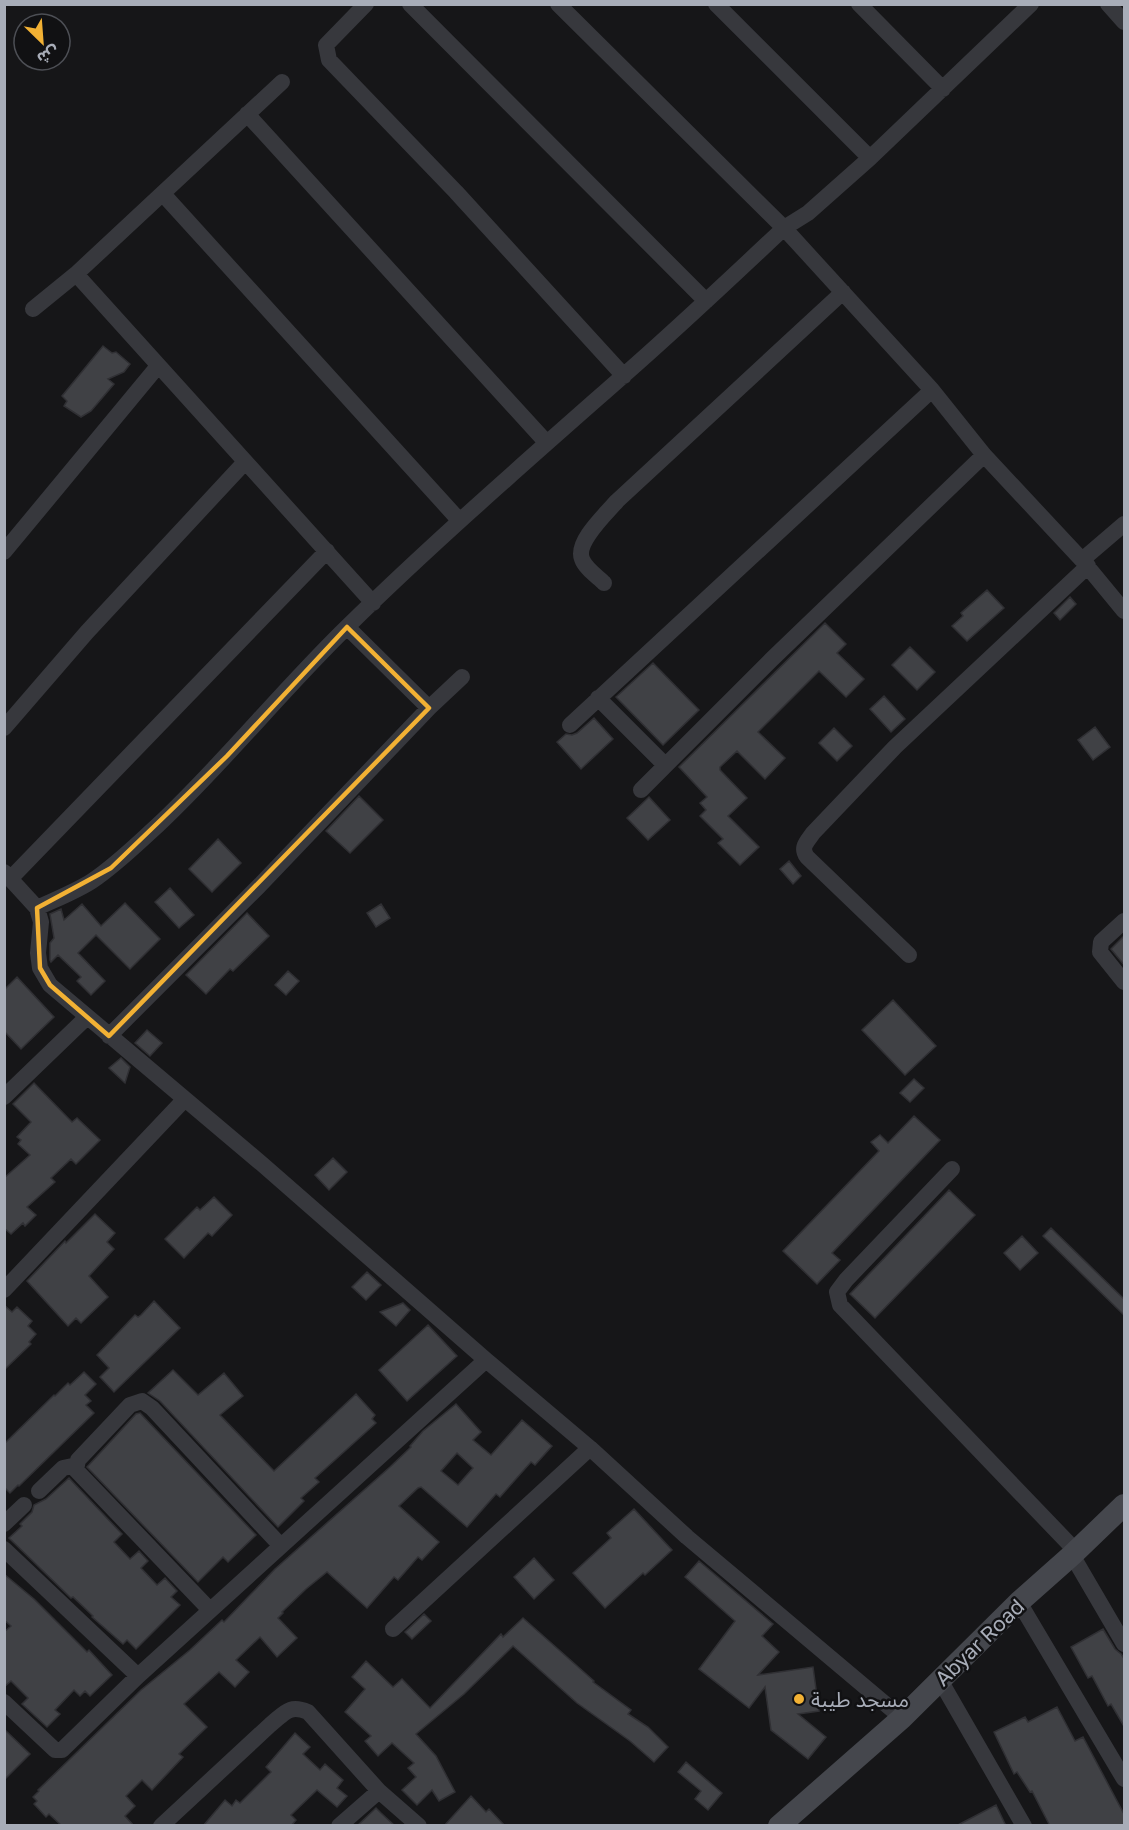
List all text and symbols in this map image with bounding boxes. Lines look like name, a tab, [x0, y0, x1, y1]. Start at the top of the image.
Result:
north arrow	[12, 12, 72, 72]
text: ش	[34, 42, 62, 69]
street label: Abyar Road	[929, 1593, 1029, 1691]
place label: مسجد طيبة	[811, 1686, 909, 1712]
marker: مسجد طيبة	[792, 1692, 806, 1706]

